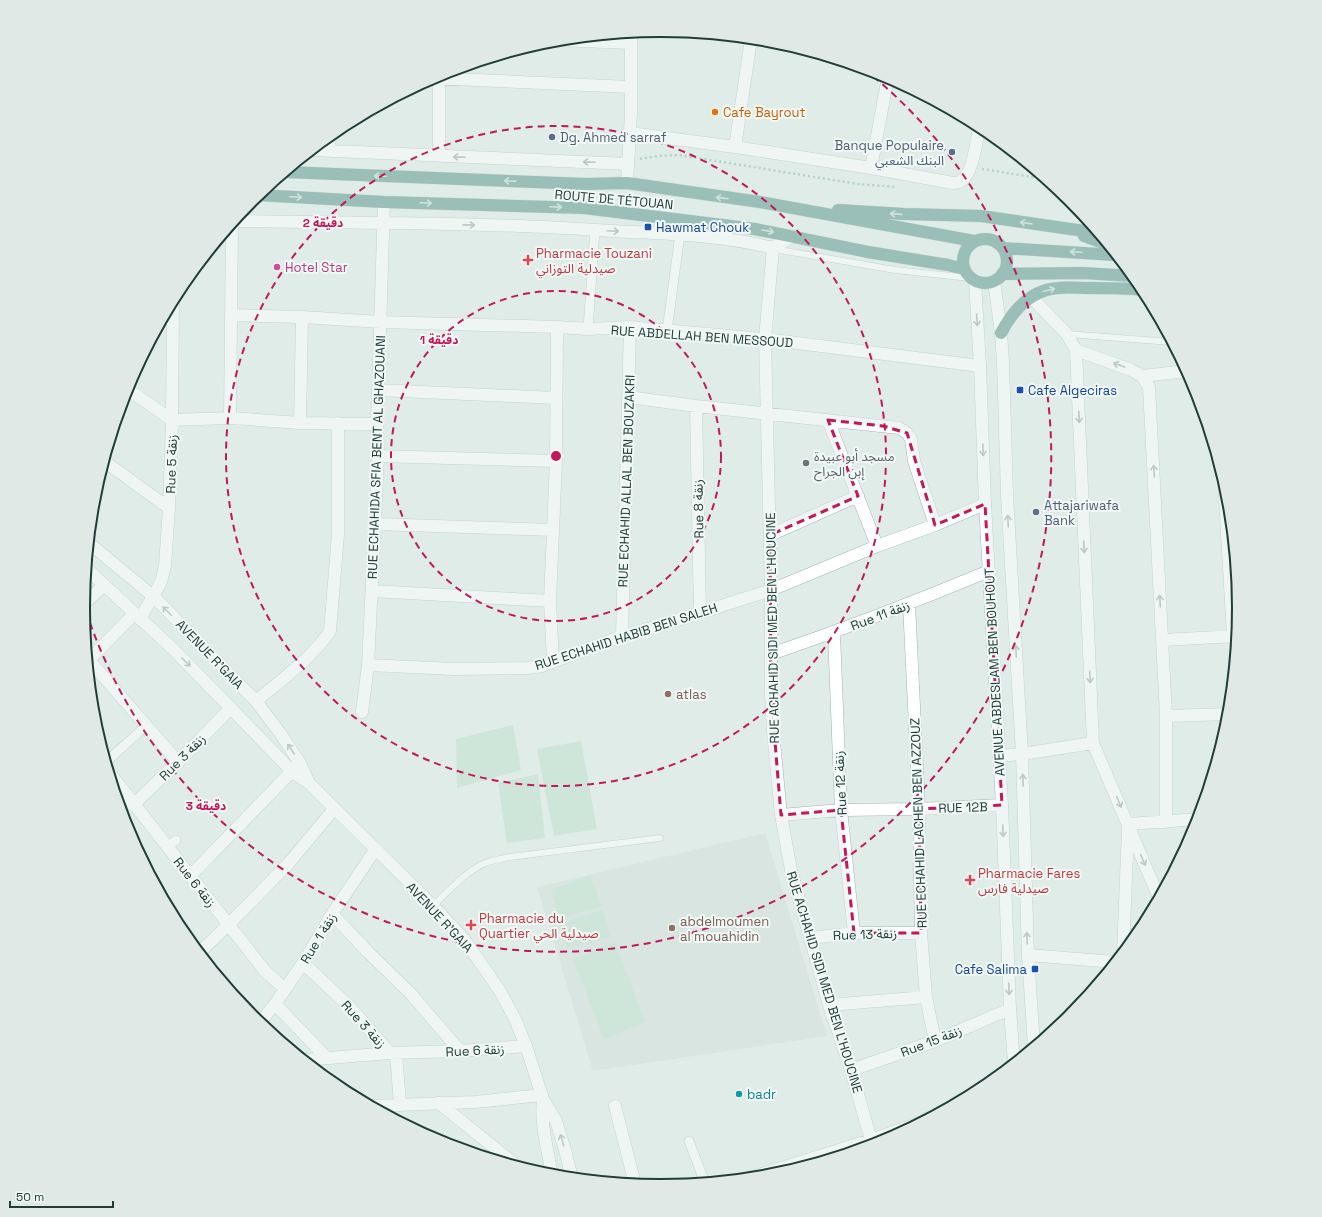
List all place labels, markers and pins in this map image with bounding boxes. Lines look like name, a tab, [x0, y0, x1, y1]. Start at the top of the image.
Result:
place label: Cafe Bayrout	[723, 104, 805, 121]
marker: Cafe Bayrout	[710, 107, 720, 117]
place label: Dg. Ahmed sarraf	[560, 129, 667, 146]
marker: Dg. Ahmed sarraf	[547, 132, 557, 142]
place label: Banque Populaire البنك الشعبي	[834, 137, 944, 171]
marker: Banque Populaire البنك الشعبي	[947, 147, 957, 157]
place label: Hawmat Chouk	[656, 219, 749, 236]
marker: Hawmat Chouk	[643, 222, 653, 232]
place label: Pharmacie Touzani صيدلية التوزاني	[536, 245, 652, 279]
marker: Pharmacie Touzani صيدلية التوزاني	[523, 255, 533, 265]
place label: Hotel Star	[285, 259, 348, 276]
marker: Hotel Star	[272, 262, 282, 272]
place label: Cafe Algeciras	[1028, 382, 1117, 399]
marker: Cafe Algeciras	[1015, 385, 1025, 395]
place label: مسجد أبو عبيدة إبن الجراح	[814, 448, 895, 482]
centre of rings	[549, 449, 563, 463]
marker: مسجد أبو عبيدة إبن الجراح	[801, 458, 811, 468]
place label: Attajariwafa Bank	[1044, 497, 1120, 529]
marker: Attajariwafa Bank	[1031, 507, 1041, 517]
place label: atlas	[676, 686, 707, 703]
marker: atlas	[663, 689, 673, 699]
place label: Pharmacie Fares صيدلية فارس	[978, 865, 1080, 897]
marker: Pharmacie Fares صيدلية فارس	[965, 875, 975, 885]
place label: Pharmacie du Quartier صيدلية الحي	[479, 910, 599, 944]
place label: abdelmoumen al mouahidin	[680, 913, 769, 945]
marker: Pharmacie du Quartier صيدلية الحي	[466, 920, 476, 930]
marker: abdelmoumen al mouahidin	[667, 923, 677, 933]
place label: Cafe Salima	[955, 961, 1028, 978]
marker: Cafe Salima	[1030, 964, 1040, 974]
place label: badr	[747, 1086, 776, 1103]
marker: badr	[734, 1089, 744, 1099]

